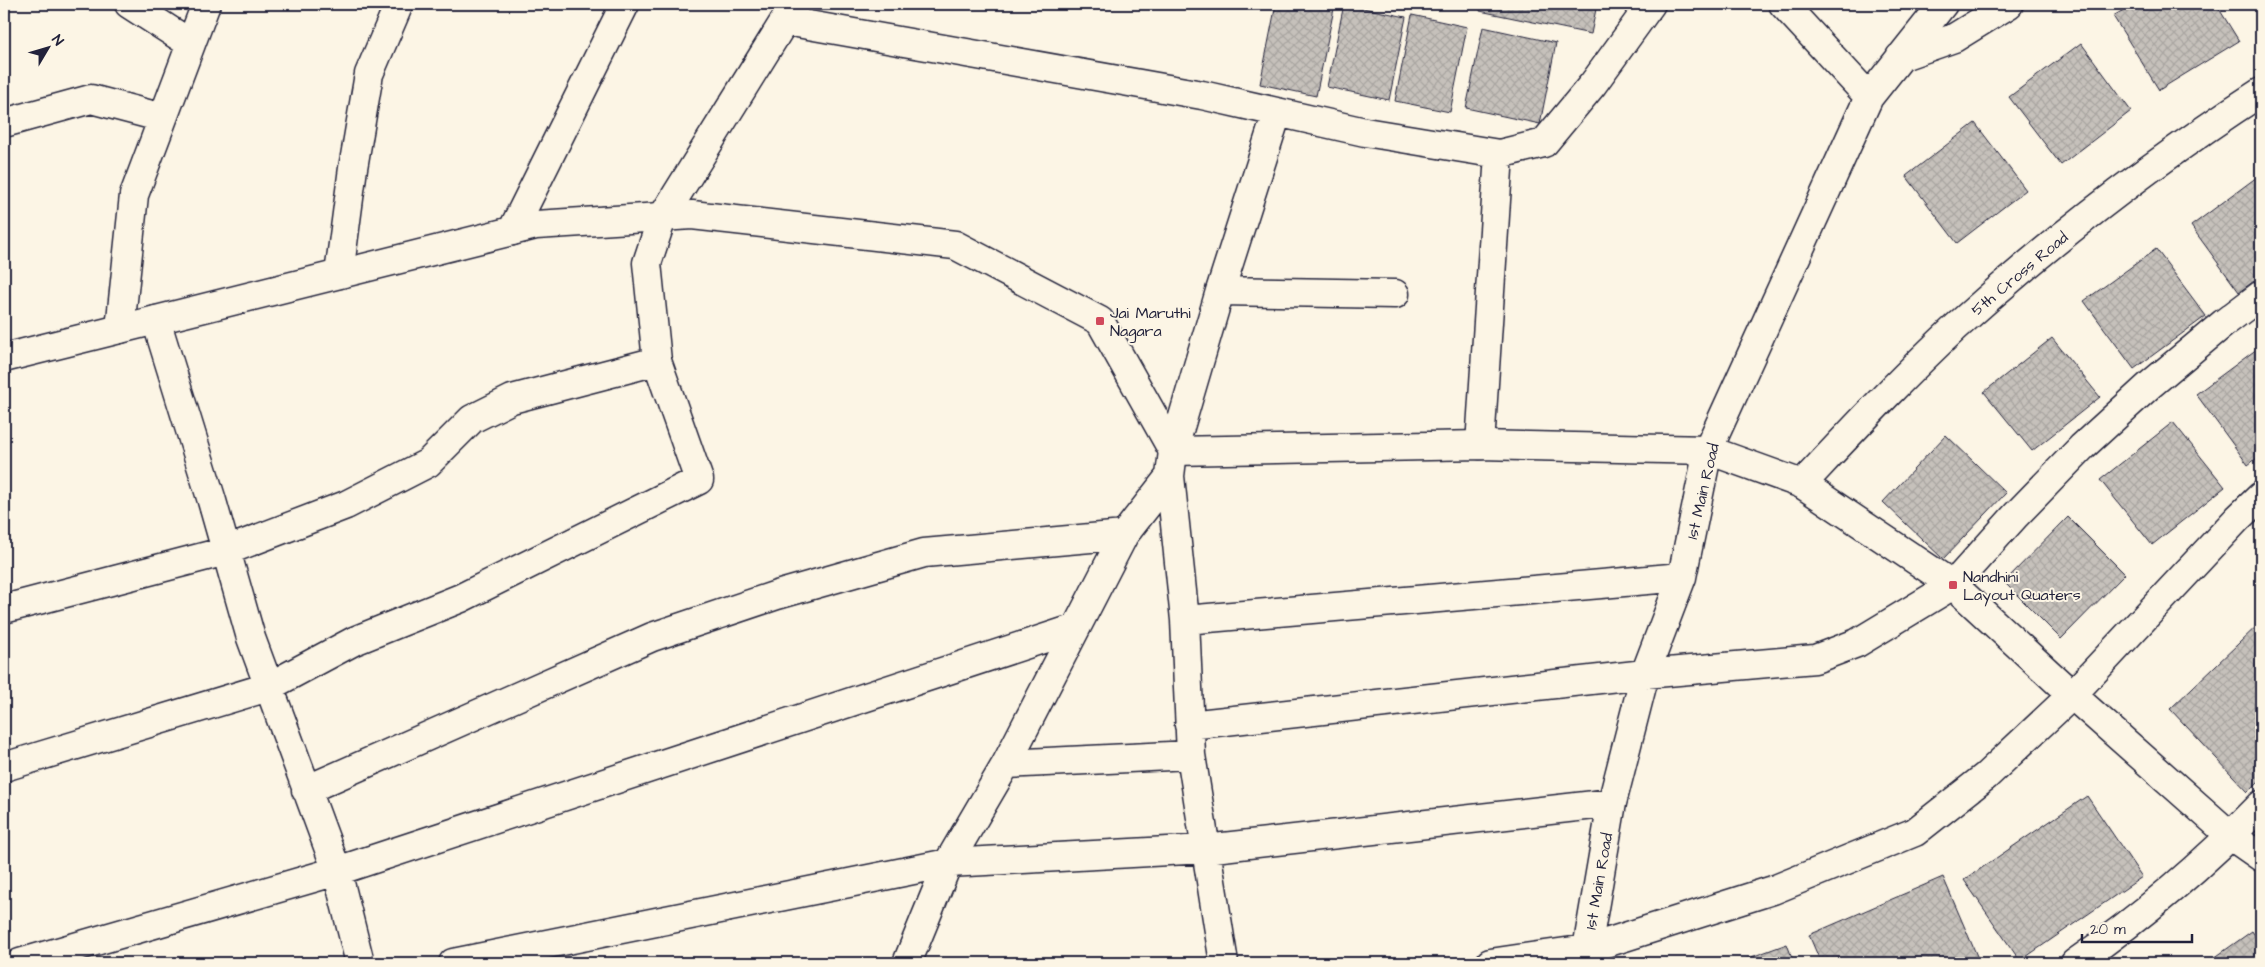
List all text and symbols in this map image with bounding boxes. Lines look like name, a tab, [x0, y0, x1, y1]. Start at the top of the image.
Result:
north arrow	[22, 22, 72, 72]
text: N	[47, 31, 68, 50]
street label: 5th Cross Road	[1966, 227, 2073, 321]
place label: Jai Maruthi Nagara	[1110, 302, 1191, 343]
marker: Jai Maruthi Nagara	[1094, 315, 1106, 327]
street label: 1st Main Road	[1681, 441, 1725, 541]
place label: Nandhini Layout Quaters	[1963, 566, 2081, 607]
marker: Nandhini Layout Quaters	[1947, 579, 1959, 591]
street label: 1st Main Road	[1580, 831, 1618, 931]
scale bar	[2082, 912, 2192, 944]
text: 20 m	[2090, 919, 2126, 940]

